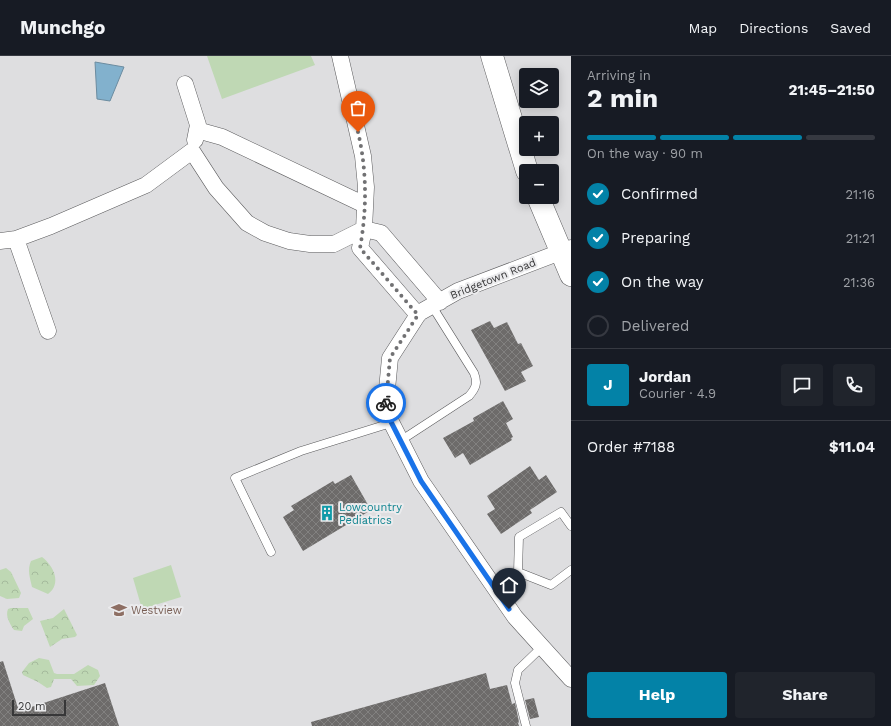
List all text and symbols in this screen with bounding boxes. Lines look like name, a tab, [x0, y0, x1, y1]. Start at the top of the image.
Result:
text: Munchgo	[20, 16, 105, 39]
text: Map	[689, 20, 717, 36]
text: Directions	[739, 20, 808, 36]
text: Saved	[830, 20, 871, 36]
map controls	[519, 68, 559, 204]
button: layers	[519, 68, 559, 108]
text: Arriving in	[587, 68, 651, 83]
text: 21:45–21:50	[789, 81, 875, 99]
text: 2 min	[587, 83, 658, 113]
pin	[341, 91, 375, 132]
icon: bag	[347, 97, 369, 119]
button: +	[519, 116, 559, 156]
text: On the way · 90 m	[587, 146, 703, 161]
button: −	[519, 164, 559, 204]
icon: check	[587, 183, 609, 205]
text: Confirmed	[621, 185, 698, 203]
text: 21:16	[846, 187, 875, 202]
icon: check	[587, 227, 609, 249]
text: Preparing	[621, 229, 690, 247]
text: 21:21	[846, 231, 875, 246]
street label: Bridgetown Road	[448, 256, 538, 302]
icon: check	[587, 271, 609, 293]
text: On the way	[621, 273, 703, 291]
text: 21:36	[843, 275, 875, 290]
text: Delivered	[621, 317, 689, 335]
button: chat	[781, 364, 823, 406]
button: phone	[833, 364, 875, 406]
text: Jordan	[639, 368, 691, 386]
text: J	[603, 376, 613, 394]
courier	[366, 383, 406, 423]
text: Courier · 4.9	[639, 386, 716, 401]
icon: bike	[375, 392, 397, 414]
text: Order #7188	[587, 438, 675, 456]
text: $11.04	[829, 438, 875, 456]
place label: Lowcountry Pediatrics	[339, 501, 402, 527]
building icon: Lowcountry Pediatrics	[318, 504, 336, 522]
pin	[492, 568, 526, 609]
icon: home	[498, 574, 520, 596]
school or university icon: Westview	[110, 601, 128, 619]
place label: Westview	[131, 604, 182, 617]
button: Help	[587, 672, 727, 718]
button: Share	[735, 672, 875, 718]
scale bar	[12, 698, 66, 717]
text: 20 m	[18, 700, 46, 713]

